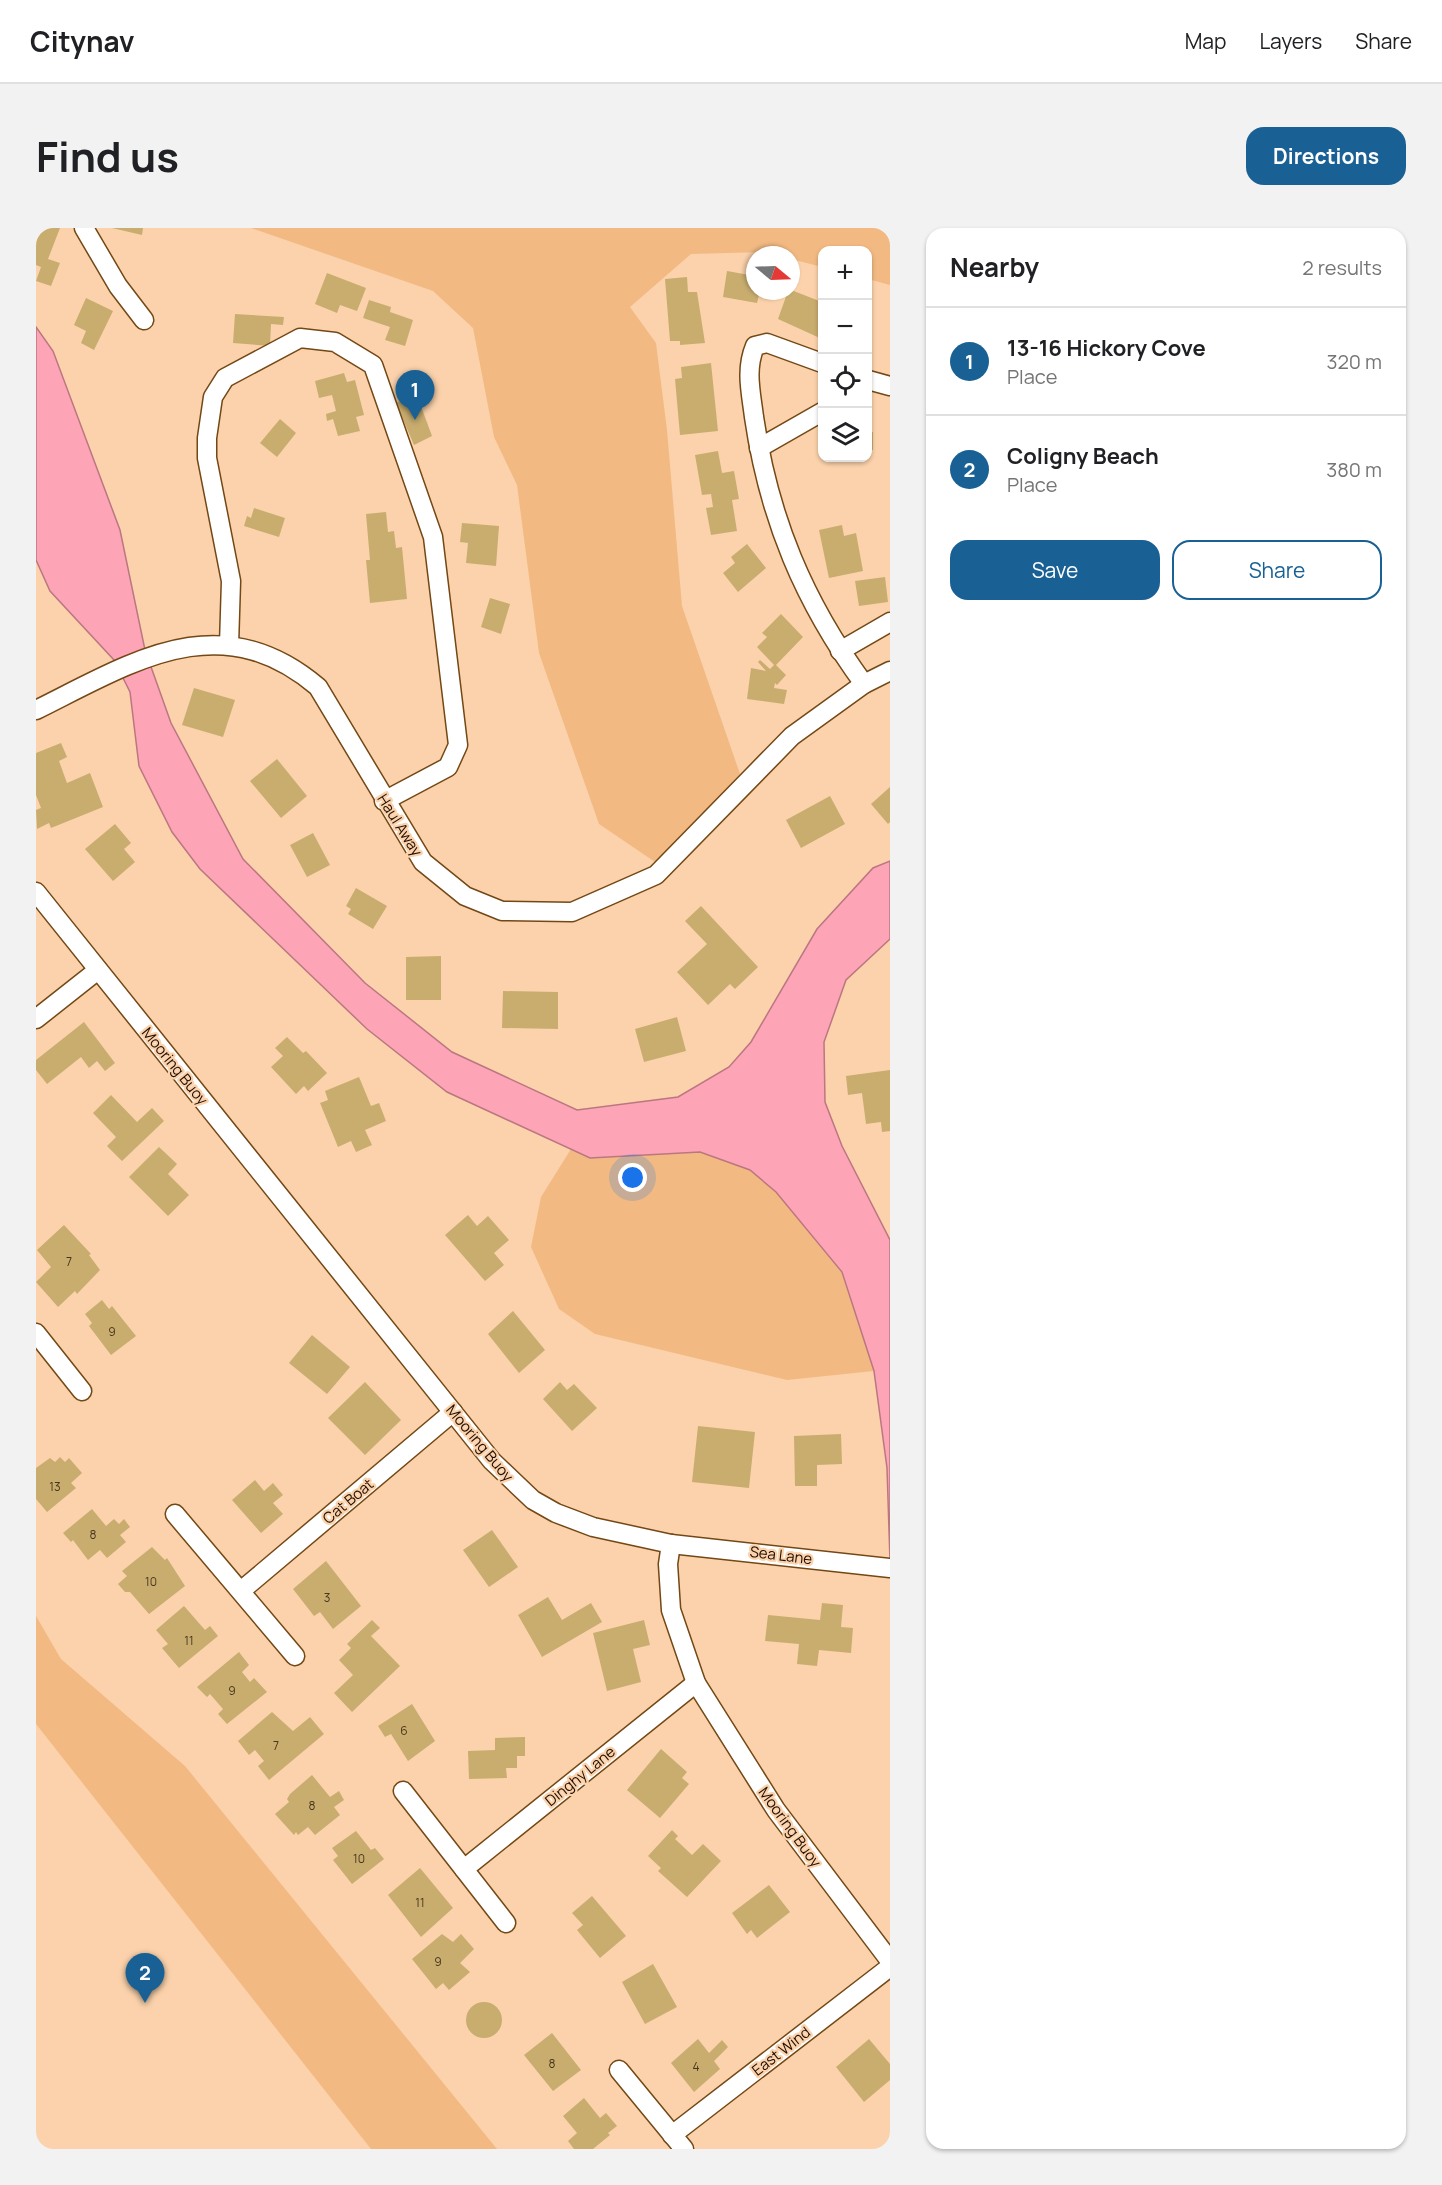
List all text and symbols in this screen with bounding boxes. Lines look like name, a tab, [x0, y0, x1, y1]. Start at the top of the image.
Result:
text: Citynav	[30, 22, 134, 60]
text: Map	[1185, 27, 1226, 55]
text: Layers	[1259, 27, 1322, 55]
text: Share	[1355, 27, 1412, 55]
text: Find us	[36, 127, 179, 185]
button: Directions	[1246, 127, 1406, 185]
north arrow	[746, 246, 800, 300]
map controls	[818, 246, 872, 462]
button: +	[818, 246, 872, 300]
text: Nearby	[950, 249, 1039, 285]
text: 2 results	[1302, 254, 1382, 281]
button: −	[818, 300, 872, 354]
text: 13-16 Hickory Cove	[1007, 333, 1206, 363]
text: 1	[965, 348, 974, 375]
text: 320 m	[1326, 348, 1382, 375]
button: locate	[818, 354, 872, 408]
text: Place	[1007, 363, 1057, 390]
pin: 1	[396, 370, 434, 420]
button: layers	[818, 408, 872, 462]
text: Coligny Beach	[1007, 441, 1159, 471]
text: 2	[964, 456, 975, 483]
text: 380 m	[1326, 456, 1382, 483]
text: Place	[1007, 471, 1057, 498]
button: Save	[950, 540, 1160, 600]
button: Share	[1172, 540, 1382, 600]
street label: Haul Away	[373, 790, 427, 860]
street label: Mooring Buoy	[137, 1023, 213, 1109]
your location	[618, 1163, 647, 1192]
house number: 7	[66, 1253, 72, 1270]
house number: 9	[108, 1323, 116, 1340]
street label: Mooring Buoy	[442, 1400, 519, 1486]
street label: Cat Boat	[318, 1474, 378, 1528]
house number: 13	[49, 1478, 61, 1495]
house number: 8	[90, 1526, 97, 1543]
street label: Sea Lane	[749, 1541, 814, 1569]
house number: 10	[145, 1573, 157, 1590]
house number: 3	[324, 1589, 330, 1606]
house number: 11	[184, 1632, 194, 1649]
house number: 9	[228, 1682, 236, 1699]
house number: 6	[400, 1722, 408, 1739]
house number: 7	[273, 1737, 279, 1754]
street label: Dinghy Lane	[540, 1741, 620, 1811]
street label: Mooring Buoy	[754, 1783, 826, 1872]
house number: 8	[309, 1797, 316, 1814]
house number: 10	[353, 1850, 365, 1867]
house number: 11	[415, 1894, 425, 1911]
house number: 9	[434, 1953, 442, 1970]
pin: 2	[126, 1954, 164, 2003]
street label: East Wind	[747, 2022, 815, 2080]
house number: 8	[549, 2055, 556, 2072]
house number: 4	[692, 2058, 700, 2075]

